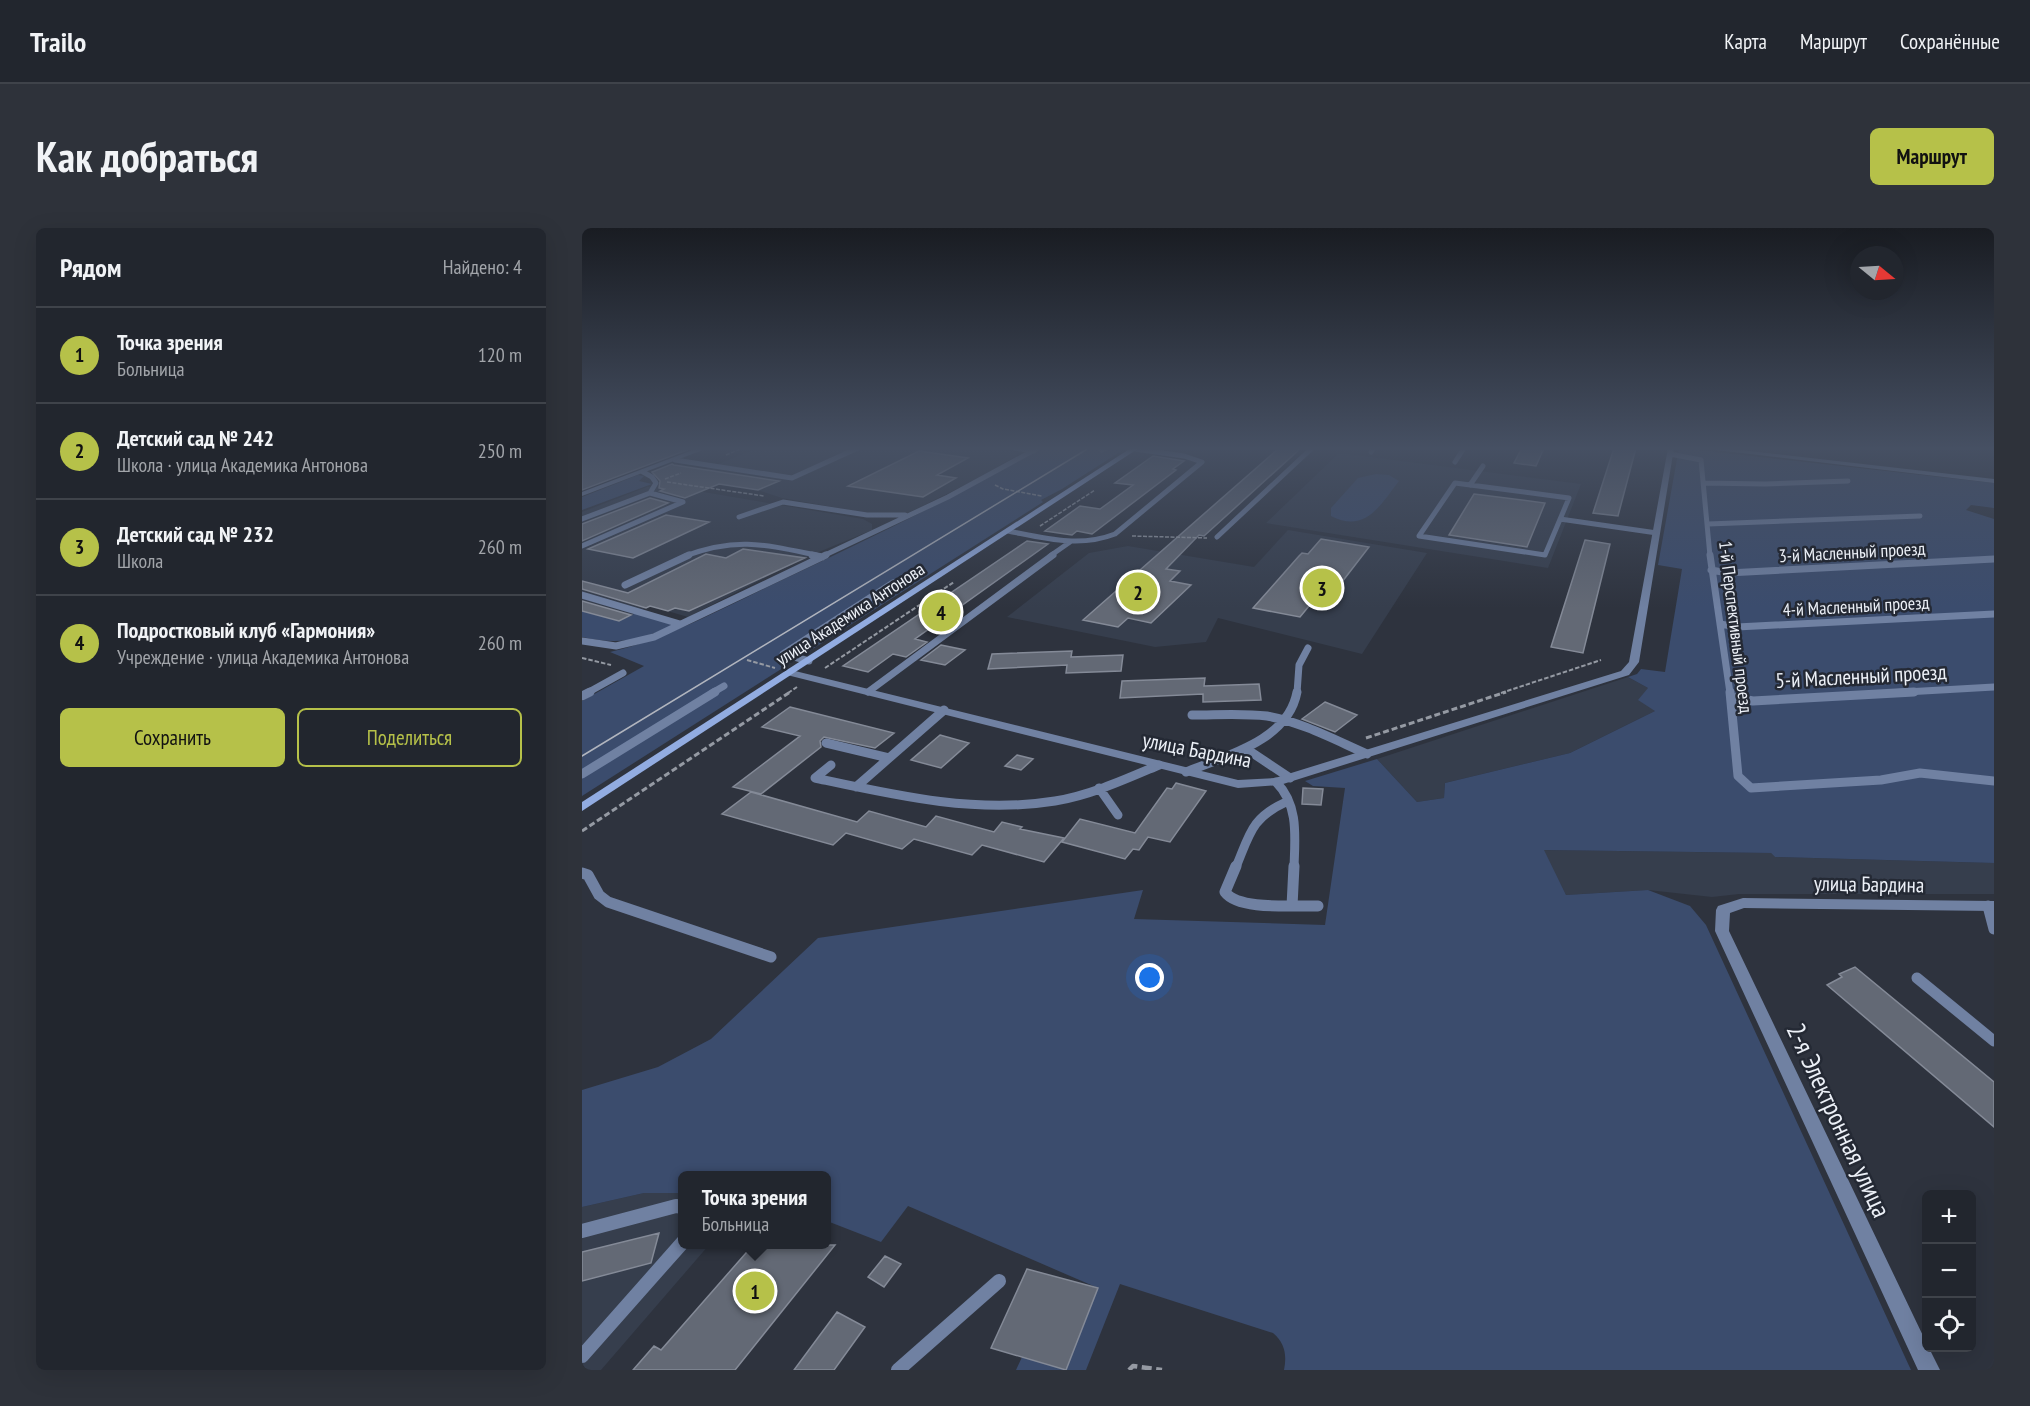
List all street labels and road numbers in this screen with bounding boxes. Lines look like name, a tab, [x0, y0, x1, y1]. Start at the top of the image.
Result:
street label: 3-й Масленный проезд	[1778, 537, 1926, 567]
street label: 1-й Перспективный проезд	[1714, 540, 1758, 715]
street label: улица Академика Антонова	[771, 557, 929, 671]
street label: 4-й Масленный проезд	[1782, 591, 1930, 621]
street label: 5-й Масленный проезд	[1775, 658, 1947, 694]
street label: улица Бардина	[1140, 726, 1254, 774]
street label: улица Бардина	[1814, 870, 1924, 898]
street label: 2-я Электронная улица	[1780, 1018, 1898, 1222]

